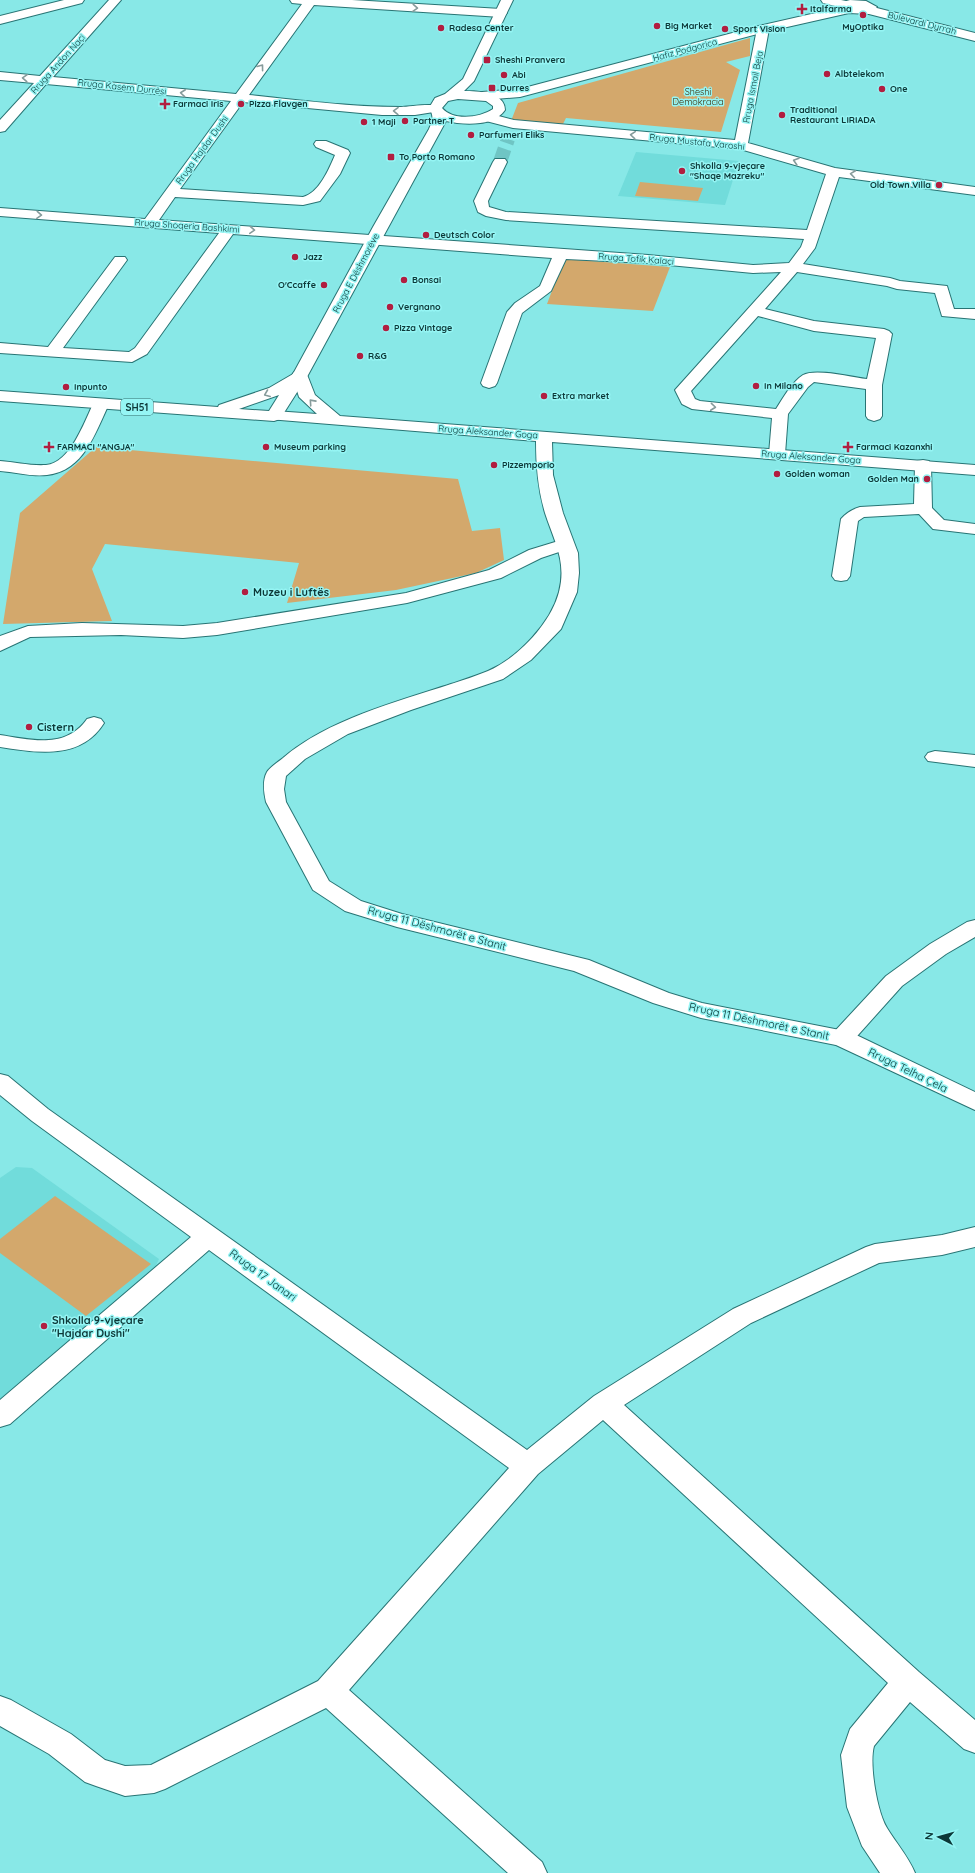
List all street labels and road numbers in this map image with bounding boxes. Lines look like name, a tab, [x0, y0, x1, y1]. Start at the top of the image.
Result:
street label: Bulevardi Dyrrah	[887, 9, 958, 36]
street label: Rruga Andon Naçi	[28, 32, 87, 96]
street label: Hafiz Podgorica	[651, 36, 718, 63]
street label: Rruga Ismail Beja	[740, 50, 765, 124]
street label: Rruga Kasem Durrësi	[77, 76, 167, 97]
street label: Rruga Hajdar Dushi	[173, 113, 230, 186]
street label: Rruga Mustafa Varoshi	[649, 131, 745, 152]
street label: Rruga Shoqeria Bashkimi	[134, 216, 240, 235]
street label: Rruga E Dëshmorëve	[330, 231, 381, 314]
street label: Rruga Tofik Kalaçi	[598, 250, 674, 267]
road number: SH51	[121, 399, 153, 415]
street label: Rruga Aleksander Goga	[438, 423, 538, 440]
street label: Rruga Aleksander Goga	[761, 448, 861, 465]
street label: Rruga 11 Dëshmorët e Stanit	[366, 903, 508, 953]
street label: Rruga 11 Dëshmorët e Stanit	[688, 999, 831, 1043]
street label: Rruga Telha Çela	[866, 1045, 950, 1095]
street label: Rruga 17 Janari	[227, 1246, 299, 1304]

